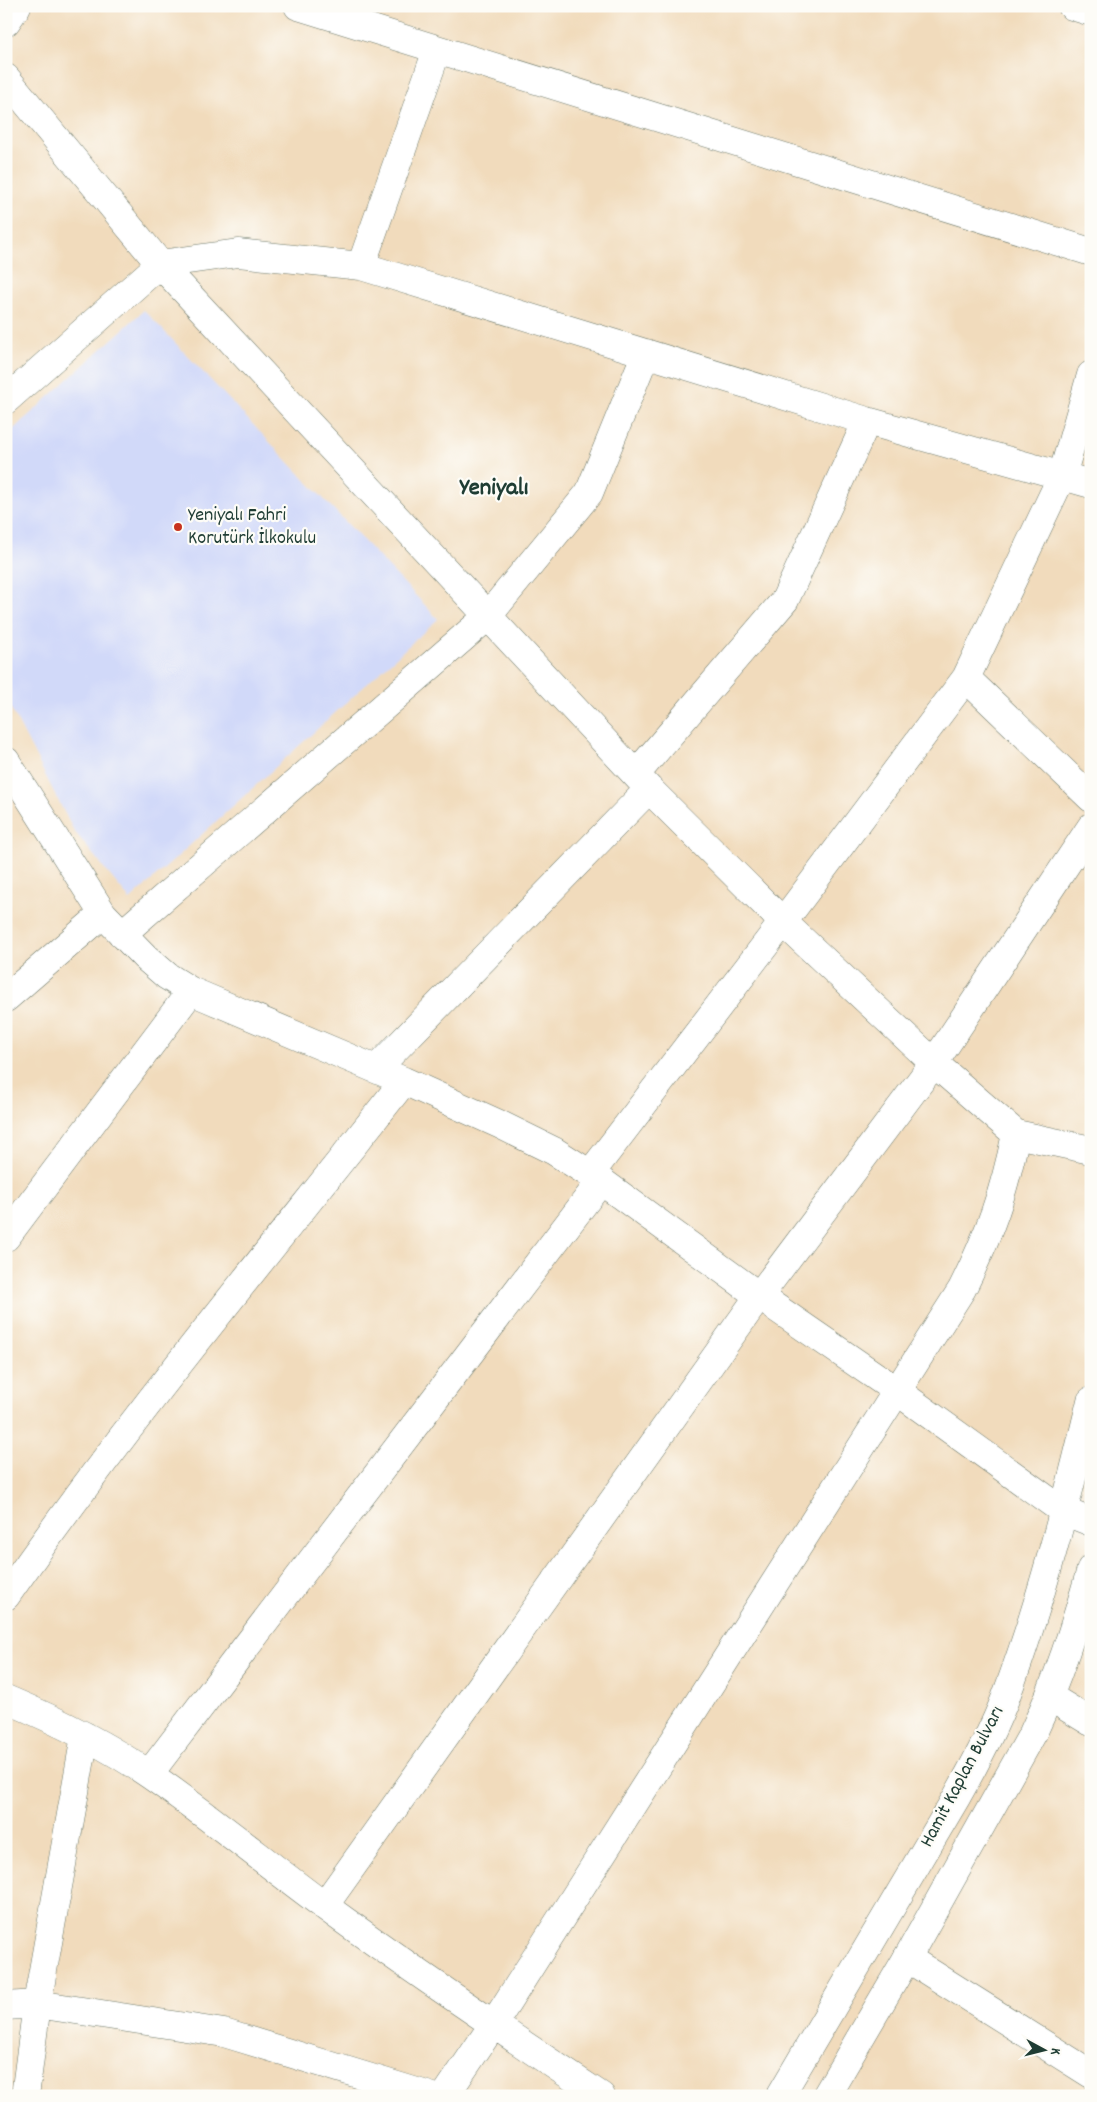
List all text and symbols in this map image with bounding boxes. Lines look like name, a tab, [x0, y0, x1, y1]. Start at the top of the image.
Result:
district label: Yeniyalı	[459, 471, 528, 507]
place label: Yeniyalı Fahri Korutürk İlkokulu	[188, 502, 316, 553]
marker: Yeniyalı Fahri Korutürk İlkokulu	[172, 521, 184, 533]
street label: Hamit Kaplan Bulvarı	[914, 1701, 1012, 1853]
north arrow	[1020, 2024, 1070, 2074]
text: K	[1045, 2047, 1065, 2056]

